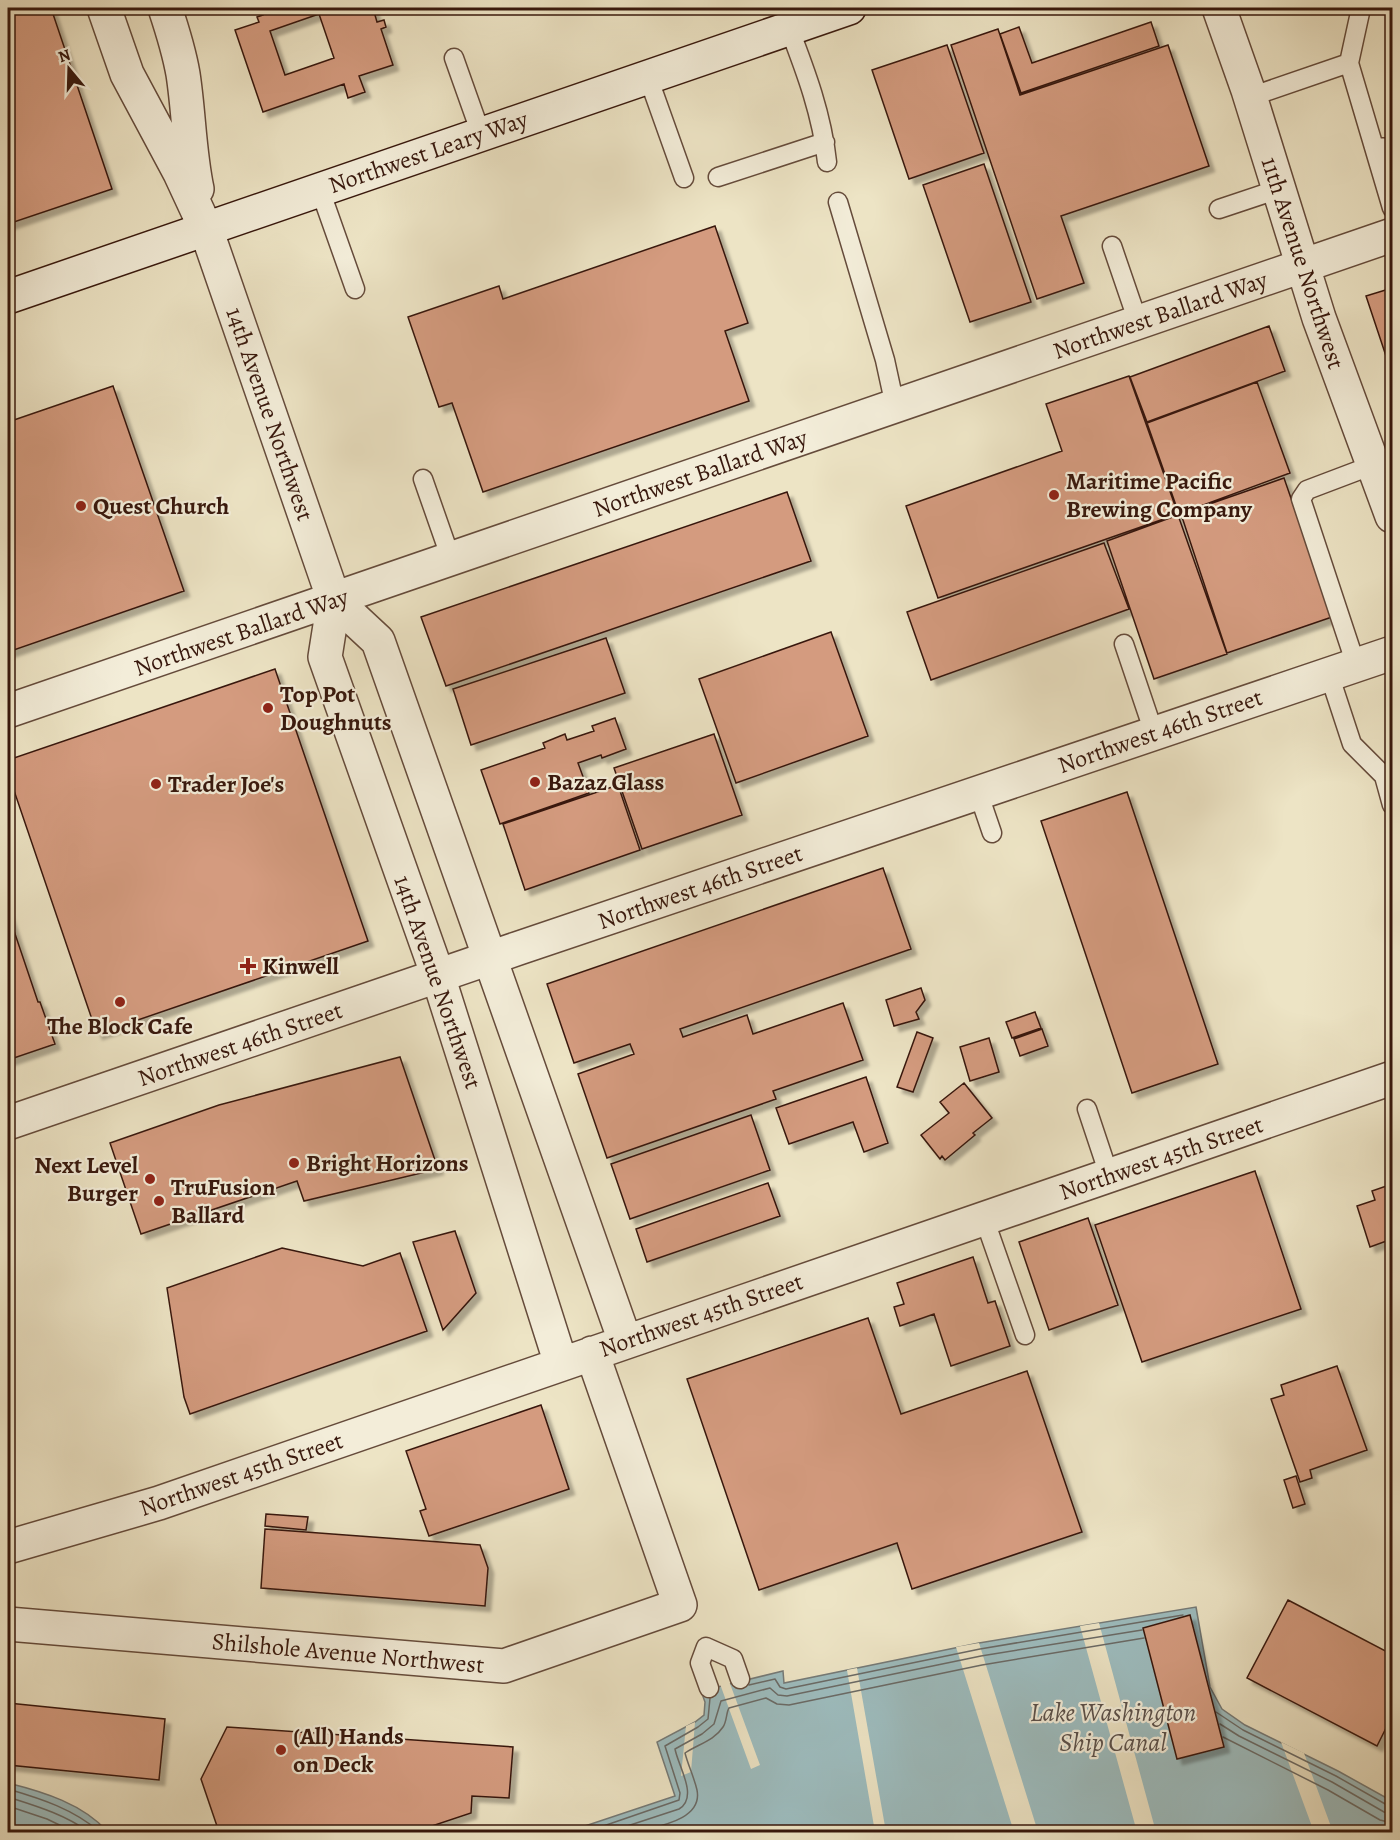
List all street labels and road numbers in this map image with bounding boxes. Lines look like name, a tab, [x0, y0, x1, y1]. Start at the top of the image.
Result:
street label: Northwest Leary Way	[324, 103, 532, 201]
street label: 11th Avenue Northwest	[1254, 153, 1352, 373]
street label: Northwest Ballard Way	[1049, 263, 1272, 367]
street label: 14th Avenue Northwest	[218, 303, 322, 525]
street label: Northwest Ballard Way	[589, 421, 812, 525]
street label: Northwest Ballard Way	[130, 580, 353, 684]
street label: Northwest 46th Street	[1053, 681, 1267, 781]
street label: Northwest 46th Street	[593, 837, 807, 937]
street label: 14th Avenue Northwest	[386, 871, 490, 1093]
street label: Northwest 46th Street	[133, 994, 347, 1094]
street label: Northwest 45th Street	[1055, 1108, 1267, 1208]
street label: Northwest 45th Street	[595, 1265, 807, 1365]
street label: Northwest 45th Street	[135, 1424, 347, 1524]
street label: Shilshole Avenue Northwest	[211, 1625, 485, 1681]

